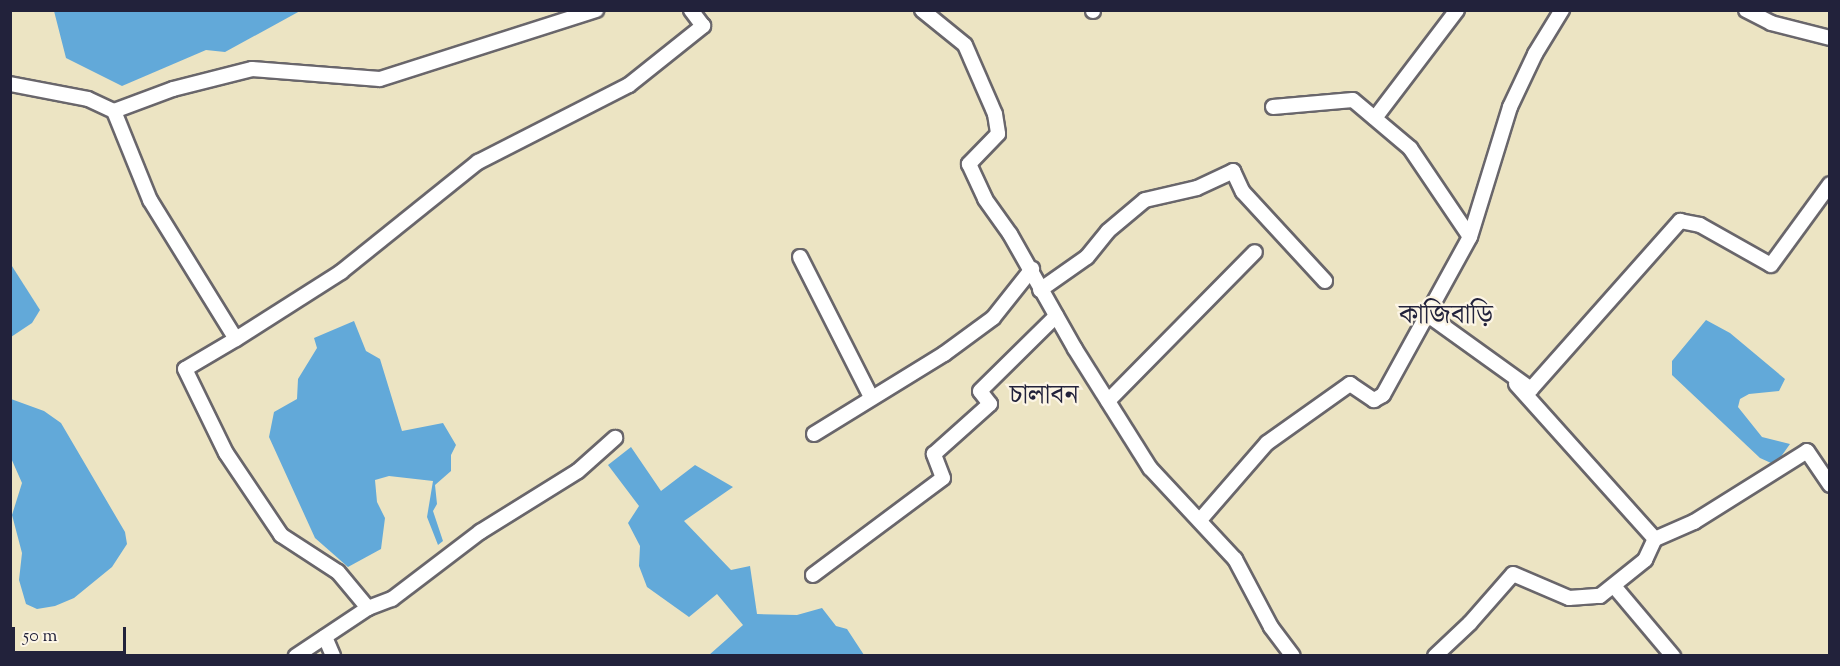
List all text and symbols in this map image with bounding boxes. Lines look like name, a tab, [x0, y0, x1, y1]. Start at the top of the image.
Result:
district label: কাজিবাড়ি	[1399, 301, 1493, 333]
district label: চালাবন	[1009, 381, 1079, 413]
scale bar	[15, 615, 129, 653]
text: 50 m	[23, 624, 57, 650]

